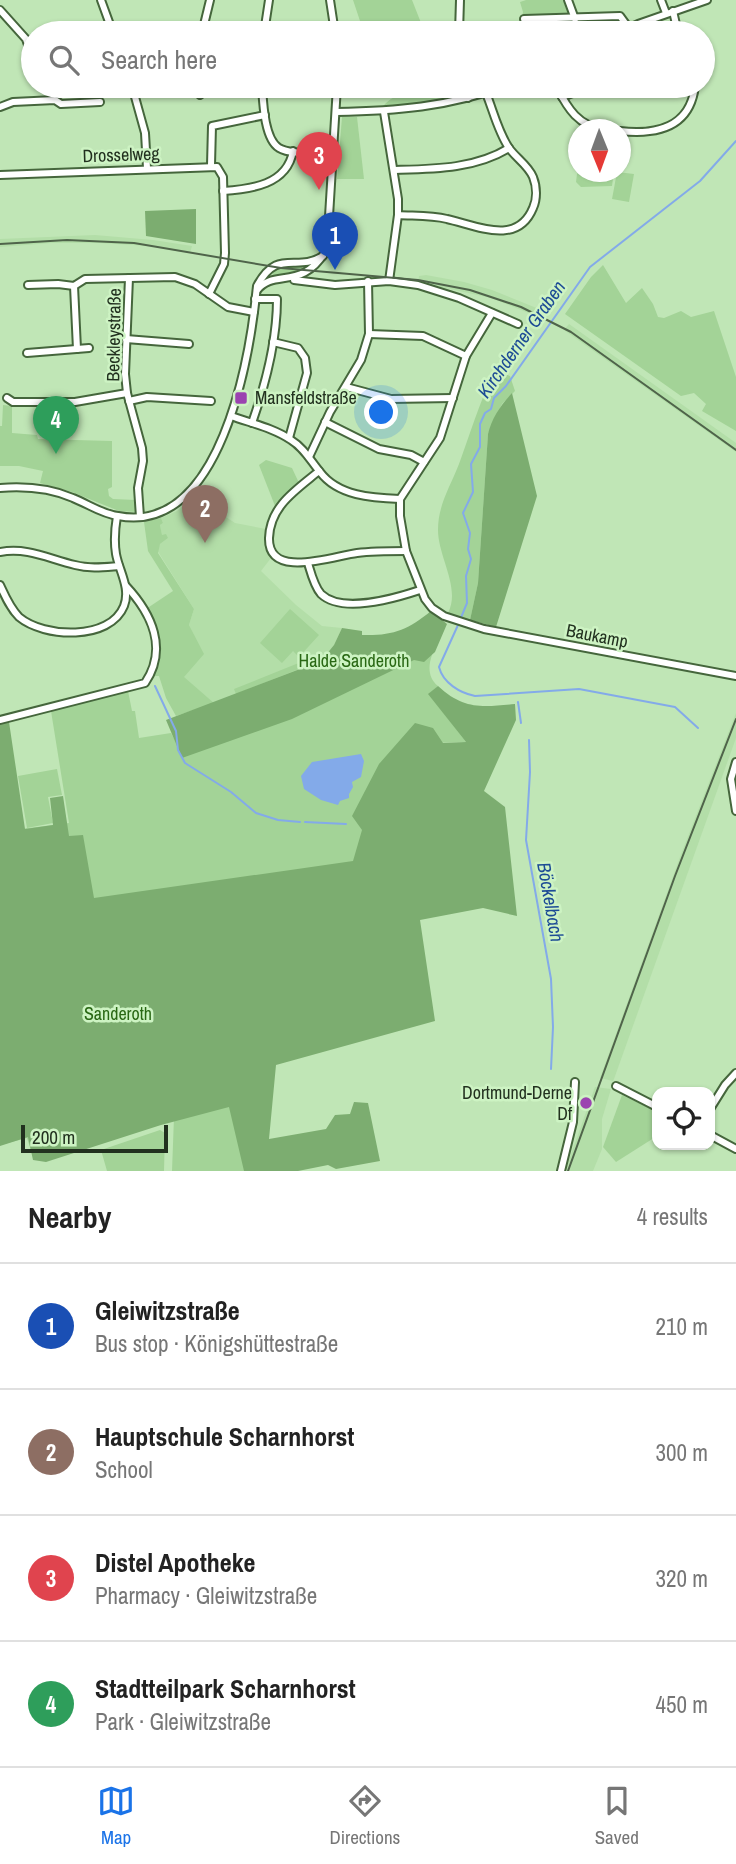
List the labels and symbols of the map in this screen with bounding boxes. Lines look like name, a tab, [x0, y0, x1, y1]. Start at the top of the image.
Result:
north arrow	[568, 119, 631, 182]
pin: 3	[296, 132, 342, 190]
street label: Drosselweg	[82, 141, 161, 168]
pin: 1	[312, 212, 358, 270]
water label: Kirchderner Graben	[471, 275, 571, 403]
street label: Beckleystraße	[100, 288, 127, 382]
place label: Mansfeldstraße	[255, 385, 357, 410]
marker: Mansfeldstraße	[233, 390, 249, 406]
your location	[364, 395, 398, 429]
pin: 4	[33, 396, 79, 454]
pin: 2	[182, 485, 228, 543]
street label: Baukamp	[564, 617, 630, 654]
park label: Halde Sanderoth	[299, 648, 409, 673]
water label: Böckelbach	[531, 860, 571, 944]
park label: Sanderoth	[84, 1001, 152, 1026]
place label: Dortmund-Derne Df	[462, 1080, 573, 1126]
marker: Dortmund-Derne Df	[578, 1095, 594, 1111]
scale bar	[21, 1122, 168, 1154]

